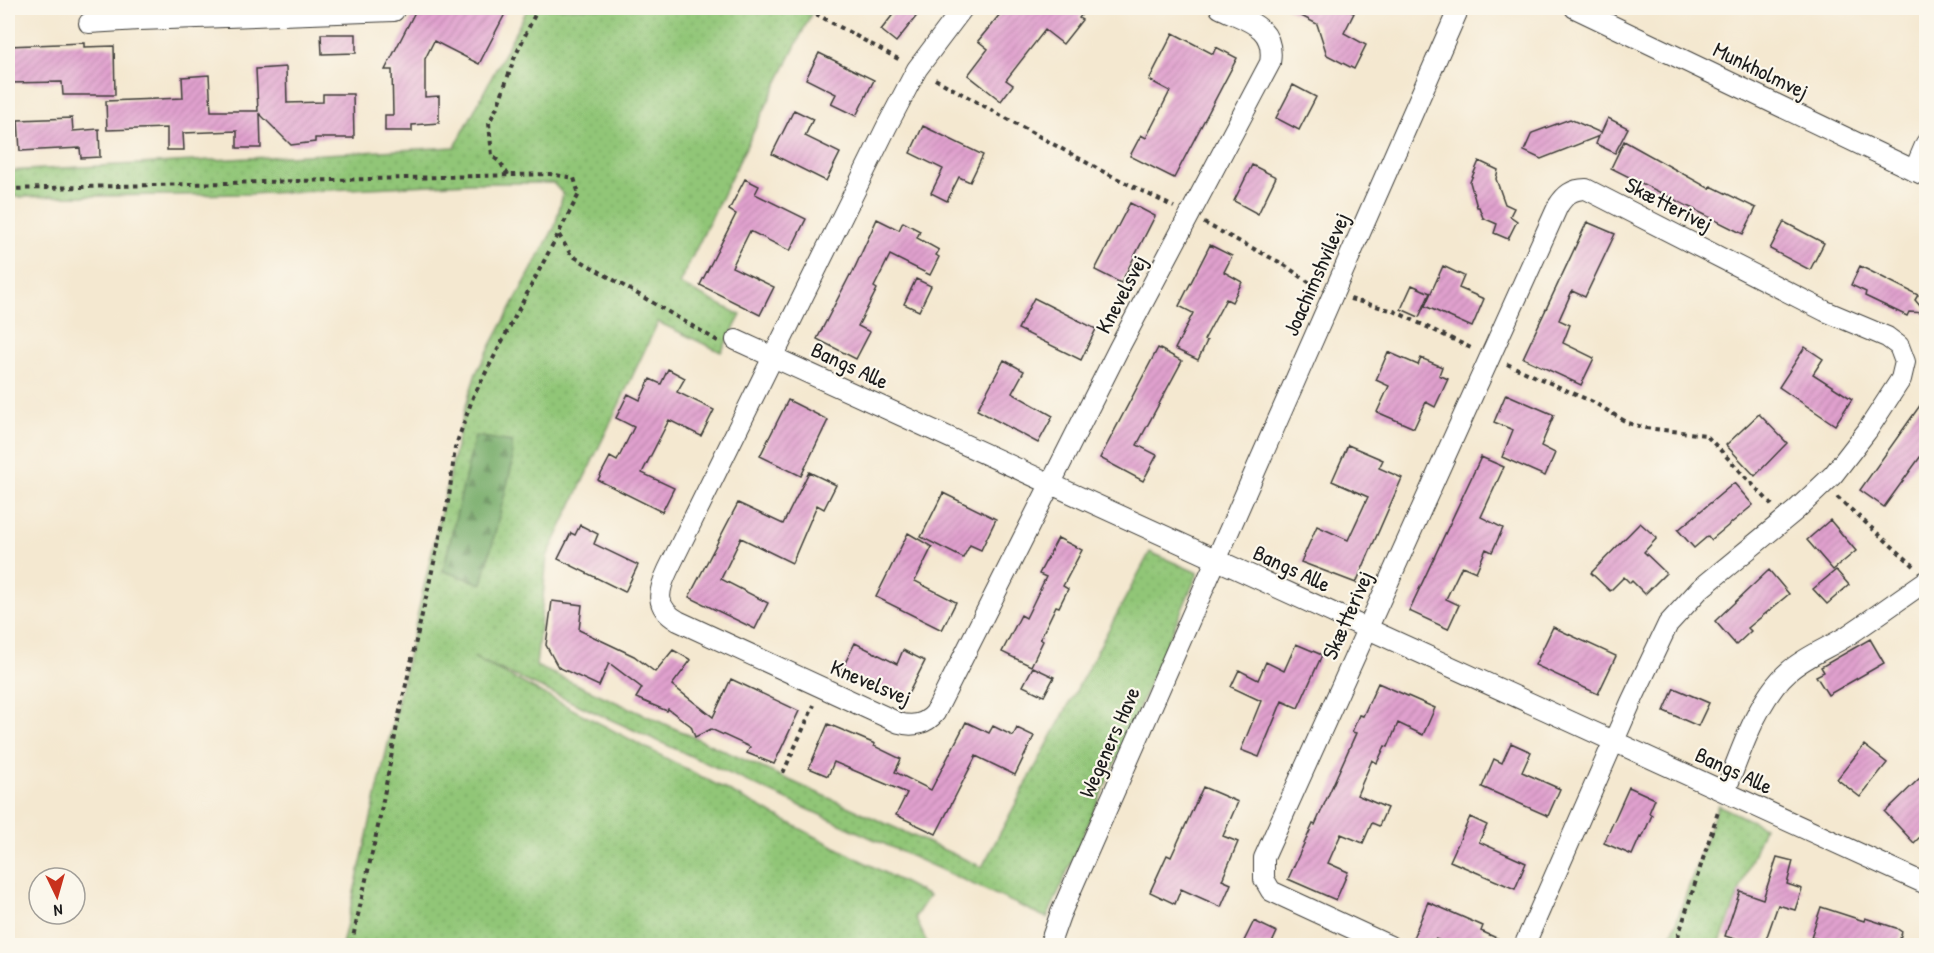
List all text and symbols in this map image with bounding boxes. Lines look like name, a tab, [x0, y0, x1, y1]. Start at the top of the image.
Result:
street label: Munkholmvej	[1708, 34, 1814, 106]
street label: Skætterivej	[1620, 169, 1718, 239]
street label: Joachimshvilevej	[1275, 208, 1357, 340]
street label: Knevelsvej	[1088, 250, 1154, 338]
street label: Bangs Alle	[806, 334, 894, 396]
street label: Bangs Alle	[1248, 537, 1336, 599]
street label: Skætterivej	[1314, 566, 1380, 664]
street label: Knevelsvej	[826, 652, 916, 712]
street label: Wegeners Have	[1071, 682, 1147, 802]
street label: Bangs Alle	[1690, 739, 1778, 801]
north arrow	[27, 866, 87, 926]
text: N	[53, 900, 64, 922]

